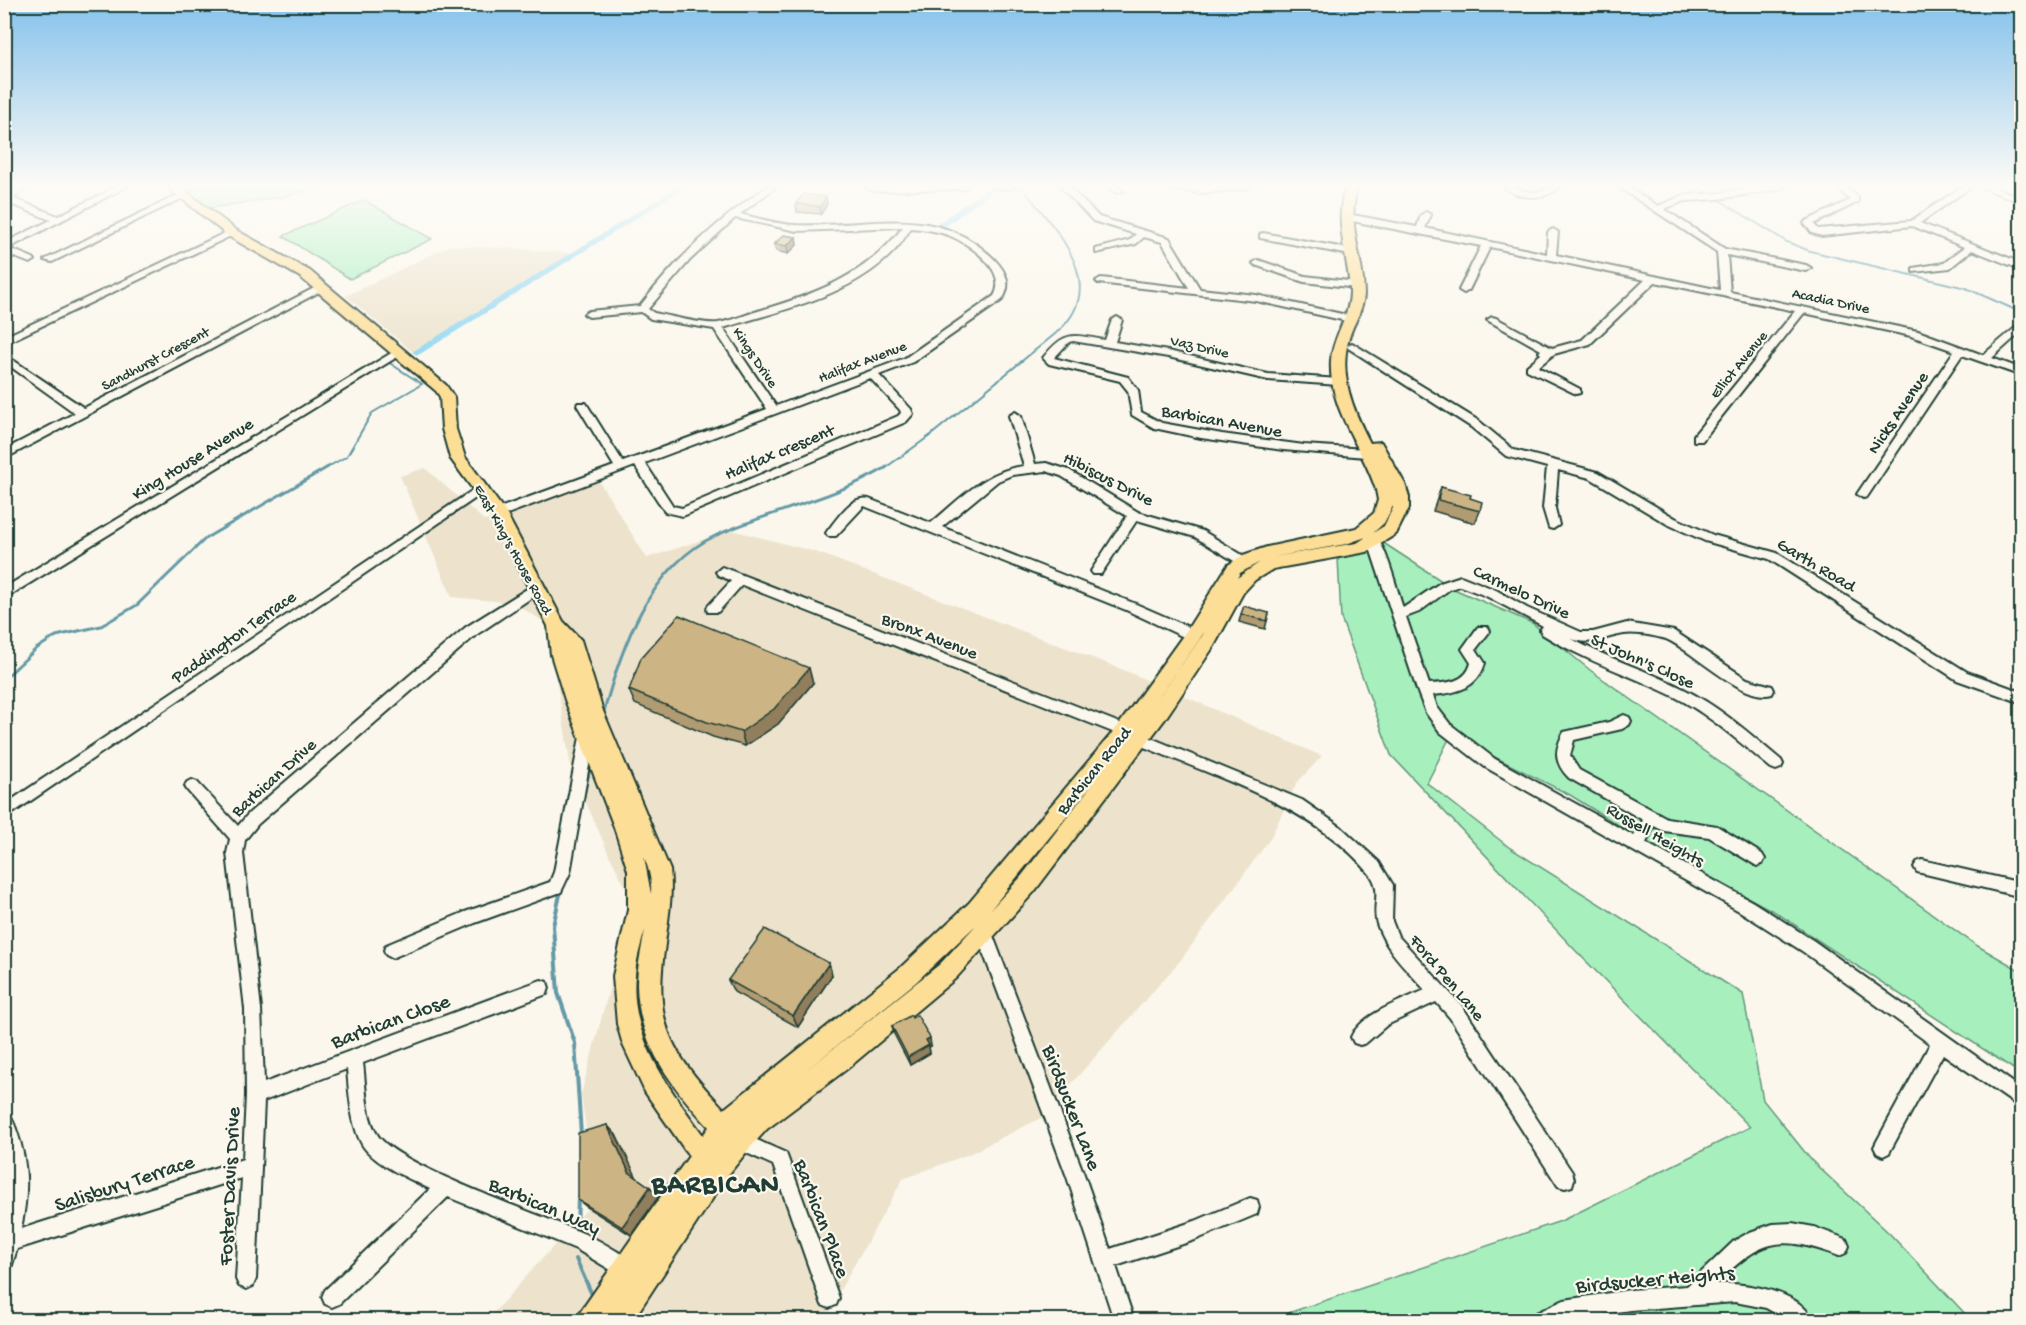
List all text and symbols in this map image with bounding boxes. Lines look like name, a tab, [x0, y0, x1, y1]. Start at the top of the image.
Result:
street label: Acadia Drive	[1790, 285, 1871, 319]
street label: Sandhurst Crescent	[99, 323, 215, 396]
street label: Kings Drive	[728, 325, 781, 392]
street label: Elliot Avenue	[1707, 328, 1772, 403]
street label: Vaz Drive	[1168, 332, 1231, 363]
street label: Halifax Avenue	[816, 338, 910, 388]
street label: Nicks Avenue	[1864, 368, 1935, 459]
street label: Barbican Avenue	[1159, 401, 1284, 444]
street label: King House Avenue	[129, 414, 259, 506]
street label: Halifax crescent	[722, 420, 839, 486]
street label: Hibiscus Drive	[1059, 448, 1157, 512]
street label: East King's House Road	[469, 482, 556, 619]
street label: Garth Road	[1772, 534, 1860, 599]
street label: Carmelo Drive	[1469, 562, 1574, 625]
street label: Paddington Terrace	[167, 587, 301, 690]
street label: Bronx Avenue	[877, 609, 981, 666]
street label: St John's Close	[1587, 630, 1698, 695]
street label: Barbican Road	[1052, 722, 1138, 821]
street label: Barbican Drive	[227, 735, 322, 823]
street label: Russell Heights	[1602, 800, 1709, 873]
street label: Ford Pen Lane	[1403, 930, 1489, 1027]
street label: Barbican Close	[327, 990, 455, 1057]
street label: Birdsucker Lane	[1034, 1041, 1106, 1176]
street label: Foster Davis Drive	[215, 1105, 248, 1267]
street label: Salisbury Terrace	[52, 1151, 199, 1220]
street label: Barbican Place	[785, 1155, 854, 1283]
district label: BARBICAN	[651, 1170, 780, 1203]
street label: Barbican Way	[483, 1173, 603, 1243]
street label: Birdsucker Heights	[1574, 1262, 1737, 1301]

